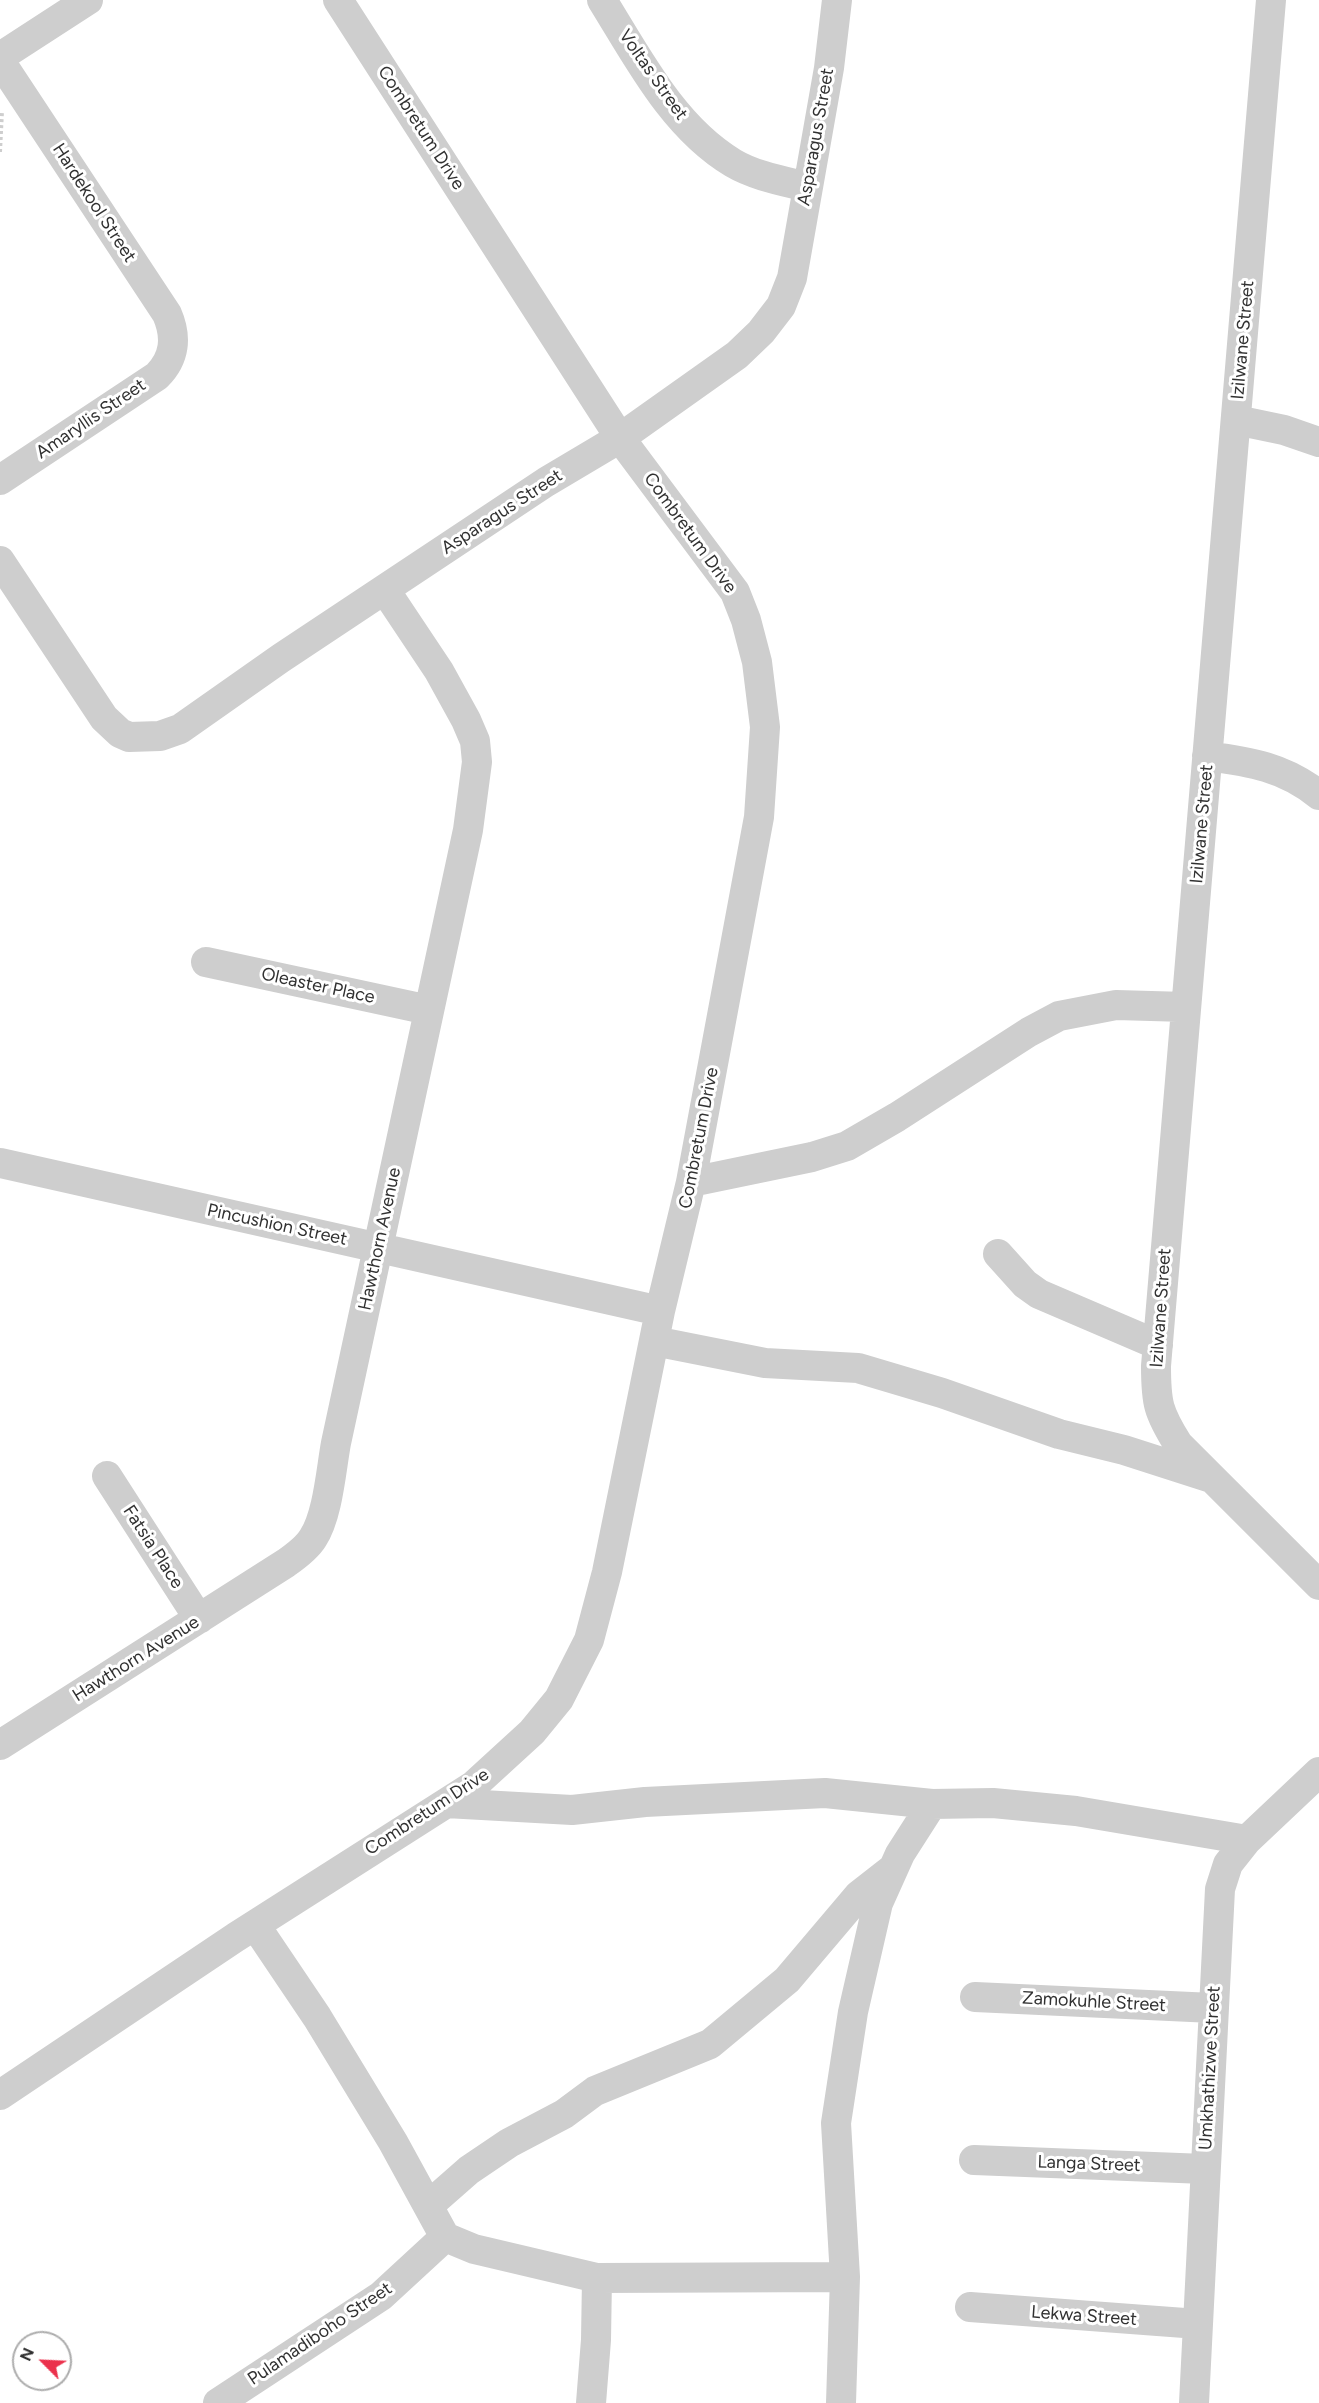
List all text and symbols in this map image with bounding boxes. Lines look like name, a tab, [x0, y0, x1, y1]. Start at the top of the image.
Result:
street label: Voltas Street	[614, 26, 692, 124]
street label: Combretum Drive	[373, 62, 469, 194]
street label: Asparagus Street	[793, 66, 839, 208]
street label: Hardekool Street	[48, 140, 140, 266]
street label: Izilwane Street	[1227, 279, 1259, 401]
street label: Amaryllis Street	[32, 374, 150, 464]
street label: Asparagus Street	[438, 465, 566, 559]
street label: Combretum Drive	[639, 469, 741, 597]
street label: Izilwane Street	[1186, 763, 1218, 885]
street label: Oleaster Place	[259, 963, 377, 1009]
street label: Combretum Drive	[675, 1066, 723, 1210]
street label: Hawthorn Avenue	[354, 1166, 406, 1312]
street label: Pincushion Street	[205, 1200, 349, 1250]
street label: Izilwane Street	[1146, 1248, 1176, 1368]
street label: Fatsia Place	[118, 1501, 188, 1593]
street label: Hawthorn Avenue	[69, 1611, 203, 1707]
street label: Combretum Drive	[361, 1764, 493, 1860]
street label: Umkhathizwe Street	[1195, 1985, 1225, 2151]
street label: Zamokuhle Street	[1022, 1987, 1166, 2017]
street label: Langa Street	[1037, 2151, 1141, 2177]
street label: Pulamadiboho Street	[244, 2278, 396, 2390]
street label: Lekwa Street	[1030, 2302, 1138, 2330]
north arrow	[12, 2331, 72, 2391]
text: N	[16, 2345, 38, 2364]

